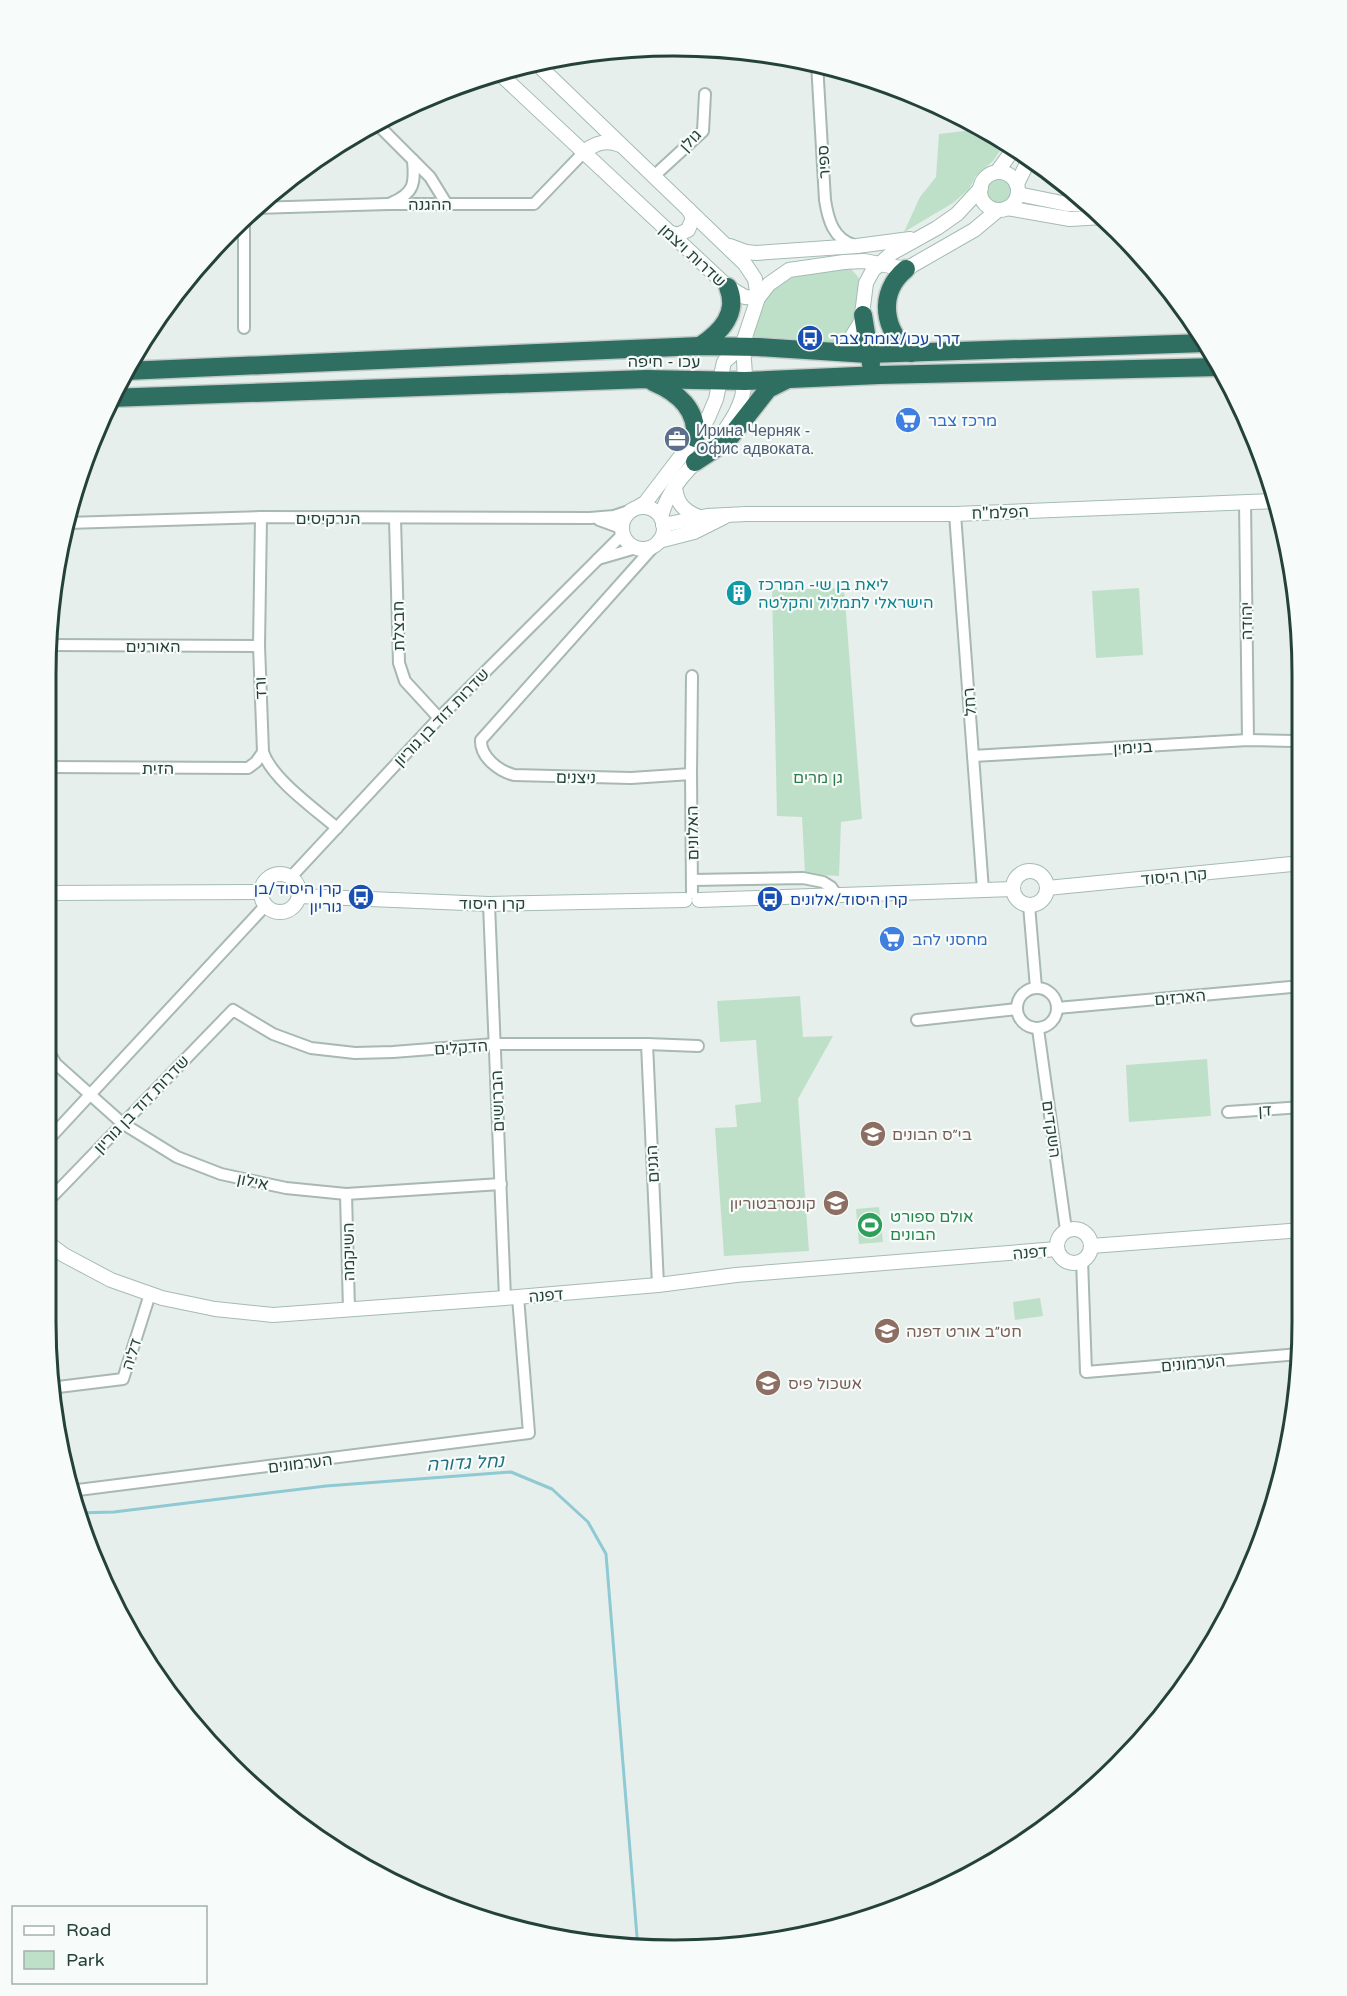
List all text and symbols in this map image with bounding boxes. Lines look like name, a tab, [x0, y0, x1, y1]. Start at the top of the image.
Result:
street label: גולן	[675, 125, 706, 156]
street label: ספיר	[813, 145, 835, 179]
street label: ההגנה	[408, 195, 452, 215]
street label: שדרות ויצמן	[655, 220, 730, 292]
bus stop icon: דרך עכו/צומת צבר	[795, 323, 825, 353]
place label: דרך עכו/צומת צבר	[830, 329, 960, 349]
street label: עכו - חיפה	[628, 352, 700, 372]
supermarket icon: מרכז צבר	[893, 405, 923, 435]
place label: מרכז צבר	[928, 411, 997, 431]
place label: Ирина Черняк - Офис адвоката.	[696, 421, 814, 459]
office icon: Ирина Черняк - Офис адвоката.	[662, 424, 692, 454]
street label: הפלמ"ח	[971, 502, 1029, 524]
street label: הנרקיסים	[295, 509, 361, 529]
place label: ליאת בן שי- המרכז הישראלי לתמלול והקלטה	[758, 575, 934, 613]
building icon: ליאת בן שי- המרכז הישראלי לתמלול והקלטה	[724, 578, 754, 608]
street label: חבצלת	[389, 600, 409, 652]
street label: יהודה	[1237, 601, 1257, 641]
street label: האורנים	[125, 637, 181, 657]
street label: שדרות דוד בן גוריון	[390, 664, 494, 771]
street label: ורד	[251, 676, 271, 700]
street label: רחל	[959, 687, 981, 717]
street label: בנימין	[1113, 737, 1153, 759]
street label: הזית	[142, 759, 174, 779]
street label: ניצנים	[556, 768, 596, 788]
park label: גן מרים	[793, 768, 843, 788]
street label: האלונים	[683, 805, 703, 861]
street label: קרן היסוד	[1140, 864, 1208, 890]
place label: קרן היסוד/בן גוריון	[254, 879, 342, 917]
bus stop icon: קרן היסוד/בן גוריון	[346, 882, 376, 912]
bus stop icon: קרן היסוד/אלונים	[755, 884, 785, 914]
place label: קרן היסוד/אלונים	[790, 890, 908, 910]
street label: קרן היסוד	[459, 894, 525, 914]
supermarket icon: מחסני להב	[877, 924, 907, 954]
place label: מחסני להב	[912, 930, 988, 950]
street label: הארזים	[1153, 986, 1207, 1010]
street label: הדקלים	[434, 1036, 489, 1060]
street label: שדרות דוד בן גוריון	[90, 1051, 194, 1158]
street label: הברושים	[487, 1070, 509, 1132]
street label: השקדים	[1037, 1099, 1065, 1159]
street label: דן	[1258, 1101, 1272, 1121]
school or university icon: בי״ס הבונים	[858, 1119, 888, 1149]
place label: בי״ס הבונים	[892, 1125, 972, 1145]
street label: הגנים	[642, 1145, 664, 1183]
street label: אילון	[235, 1169, 270, 1195]
school or university icon: קונסרבטוריון	[821, 1188, 851, 1218]
place label: קונסרבטוריון	[730, 1194, 816, 1214]
place label: אולם ספורט הבונים	[890, 1207, 974, 1245]
sports icon: אולם ספורט הבונים	[855, 1210, 885, 1240]
street label: השיקמה	[338, 1222, 360, 1282]
street label: דפנה	[1012, 1241, 1049, 1264]
street label: דפנה	[528, 1284, 565, 1307]
school or university icon: חט״ב אורט דפנה	[872, 1316, 902, 1346]
place label: חט״ב אורט דפנה	[906, 1322, 1022, 1342]
street label: דליה	[117, 1336, 146, 1373]
street label: הערמונים	[1160, 1351, 1226, 1377]
school or university icon: אשכול פיס	[753, 1368, 783, 1398]
place label: אשכול פיס	[788, 1374, 862, 1394]
street label: הערמונים	[267, 1450, 334, 1478]
water label: נחל גדורה	[426, 1450, 506, 1476]
legend	[12, 1906, 207, 1984]
text: Road	[66, 1919, 111, 1941]
text: Park	[66, 1949, 105, 1971]

